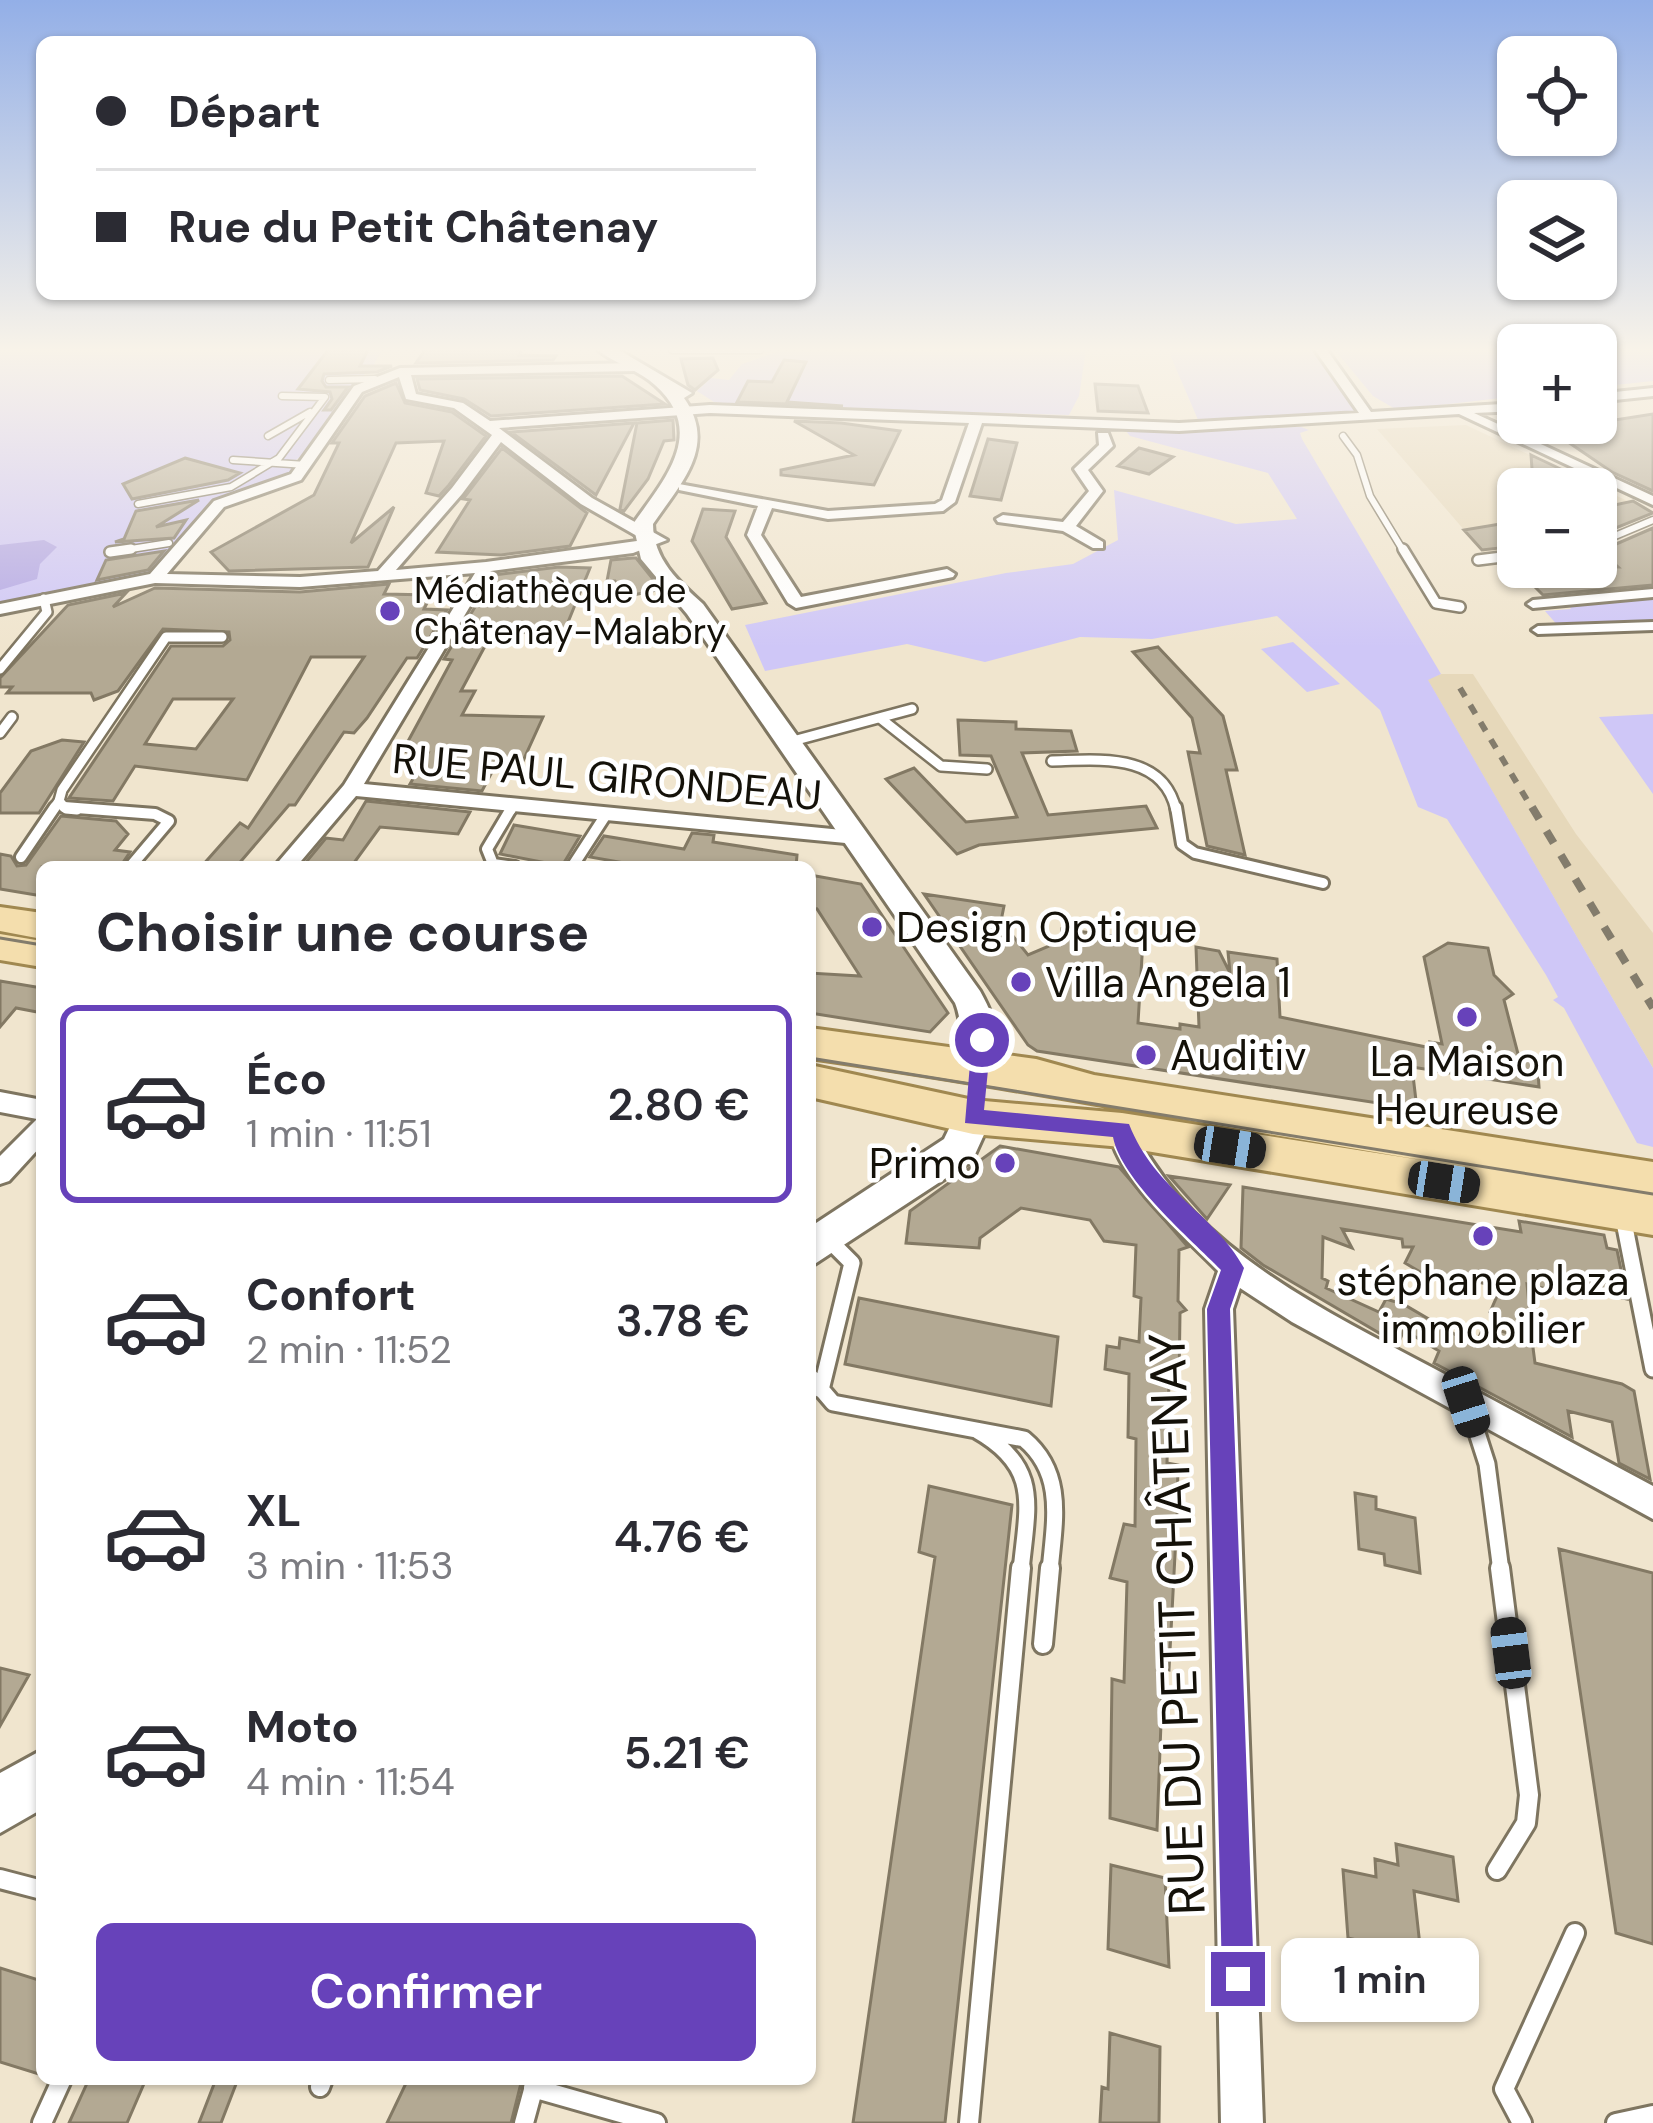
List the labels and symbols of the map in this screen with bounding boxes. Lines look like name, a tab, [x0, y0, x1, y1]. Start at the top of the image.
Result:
place label: Médiathèque de Châtenay-Malabry	[414, 567, 726, 655]
marker: Médiathèque de Châtenay-Malabry	[377, 598, 403, 624]
street label: RUE PAUL GIRONDEAU	[390, 731, 824, 823]
place label: Design Optique	[896, 900, 1197, 955]
marker: Design Optique	[859, 914, 885, 940]
place label: Villa Angela 1	[1045, 955, 1291, 1010]
marker: Villa Angela 1	[1008, 969, 1034, 995]
marker: La Maison Heureuse	[1454, 1004, 1480, 1030]
route start	[955, 1013, 1009, 1067]
place label: Auditiv	[1170, 1028, 1307, 1083]
place label: La Maison Heureuse	[1370, 1034, 1564, 1137]
marker: Auditiv	[1133, 1042, 1159, 1068]
car	[1192, 1124, 1268, 1170]
place label: Primo	[869, 1136, 981, 1191]
marker: Primo	[992, 1150, 1018, 1176]
car	[1406, 1159, 1482, 1205]
marker: stéphane plaza immobilier	[1470, 1223, 1496, 1249]
place label: stéphane plaza immobilier	[1337, 1253, 1629, 1356]
street label: RUE DU PETIT CHÂTENAY	[1133, 1332, 1221, 1916]
car	[1438, 1362, 1494, 1442]
car	[1489, 1615, 1533, 1691]
callout: 1 min	[1280, 1937, 1478, 2021]
route end	[1211, 1952, 1265, 2006]

